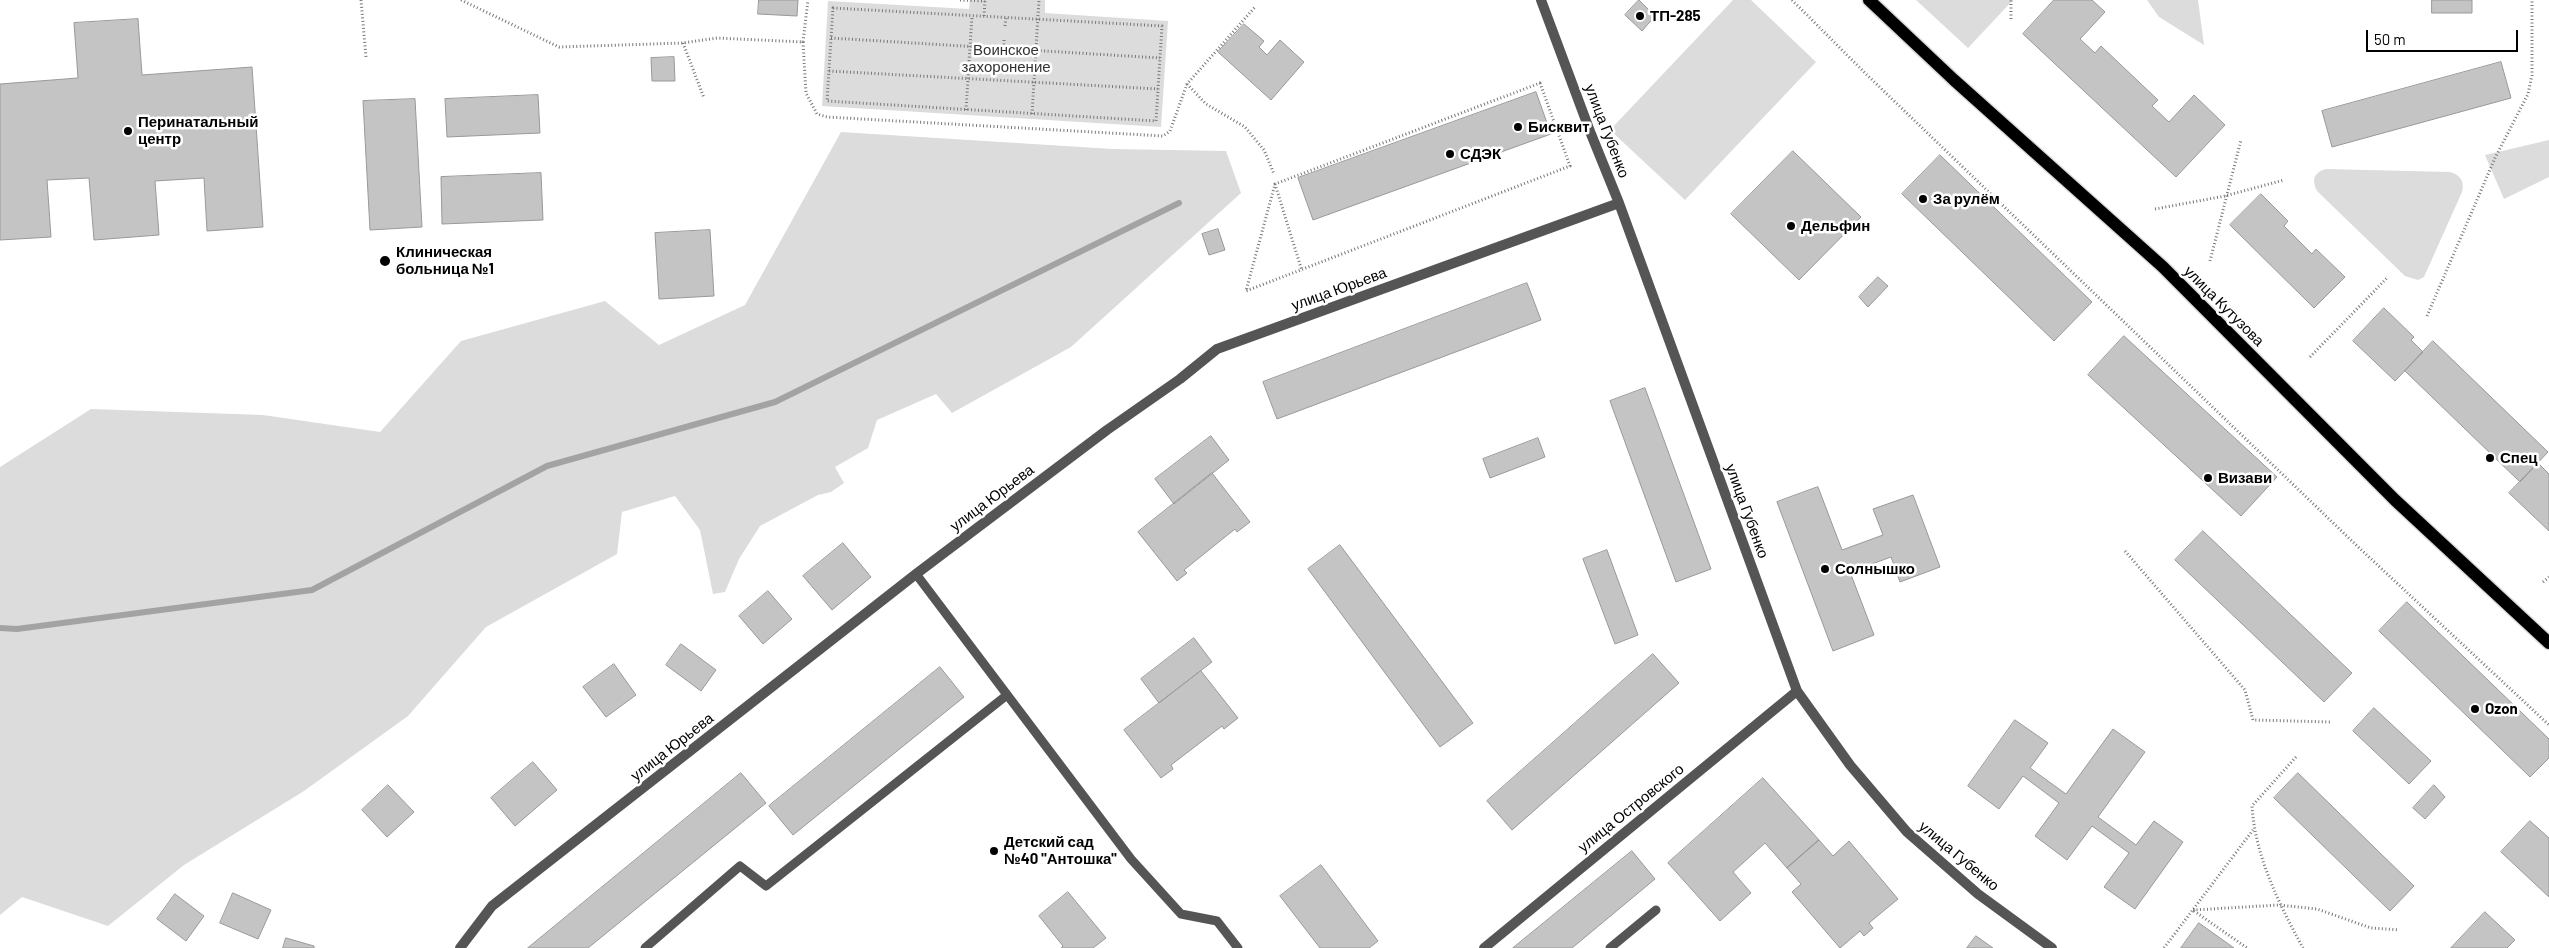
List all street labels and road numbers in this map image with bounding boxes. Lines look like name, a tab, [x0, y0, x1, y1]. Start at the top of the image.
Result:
street label: улица Губенко	[1581, 81, 1633, 181]
street label: улица Кутузова	[2180, 262, 2268, 350]
street label: улица Юрьева	[1289, 263, 1389, 315]
street label: улица Юрьева	[947, 461, 1037, 535]
street label: улица Губенко	[1722, 461, 1772, 561]
street label: улица Юрьева	[627, 709, 717, 785]
street label: улица Островского	[1575, 760, 1687, 856]
street label: улица Губенко	[1915, 817, 2003, 895]

